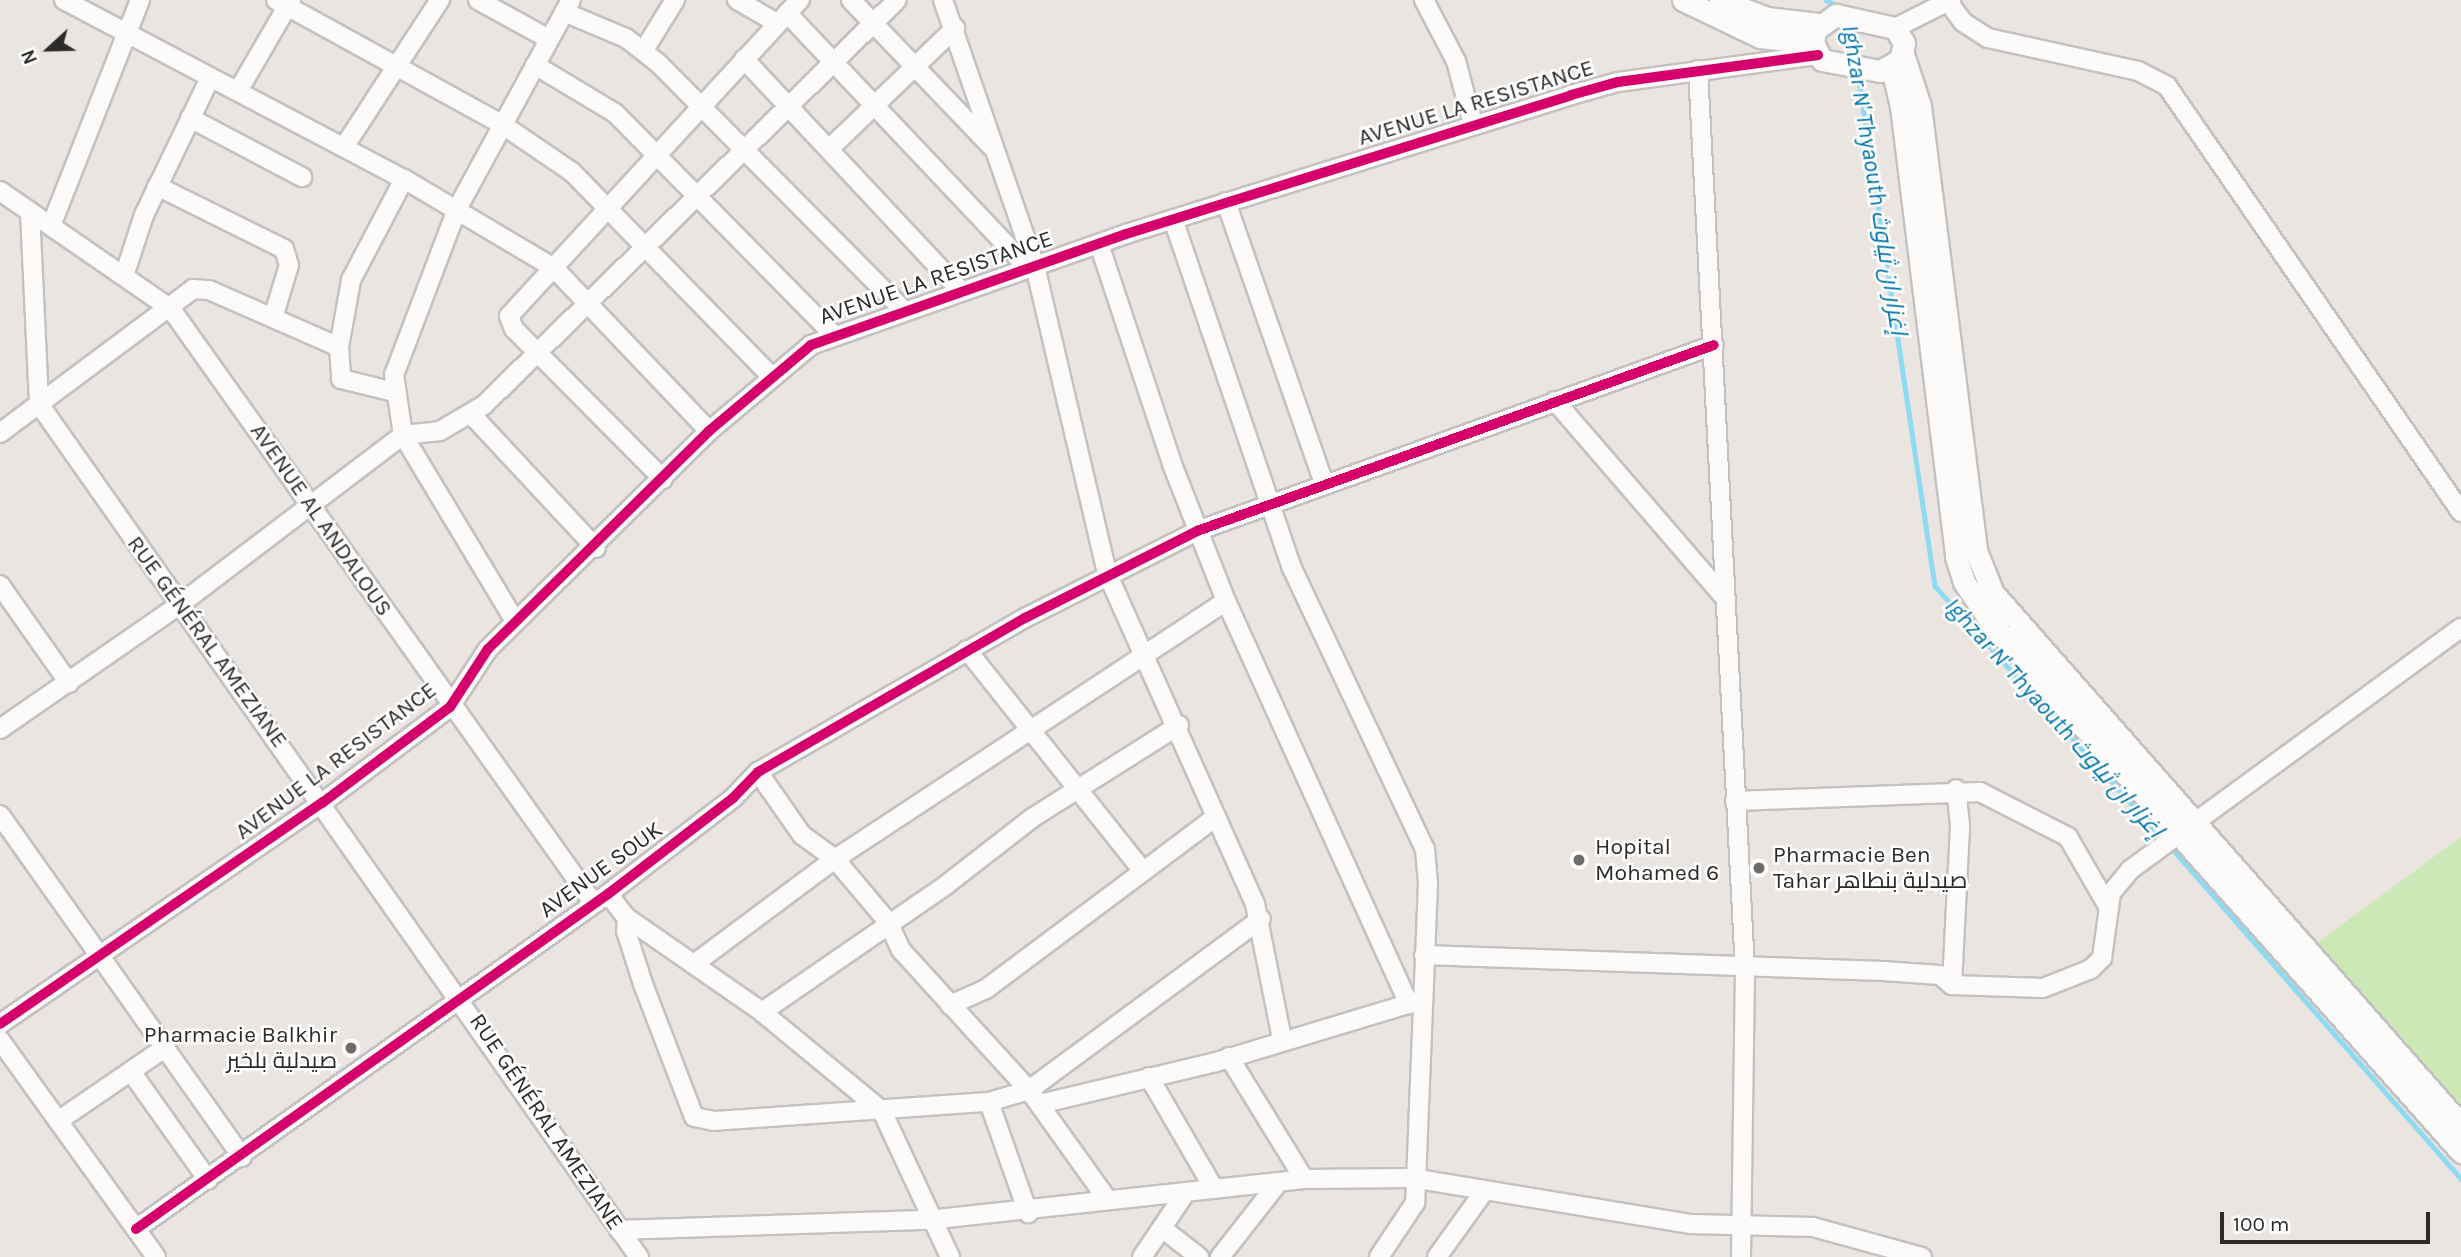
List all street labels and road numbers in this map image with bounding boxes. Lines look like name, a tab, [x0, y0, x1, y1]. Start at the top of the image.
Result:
street label: AVENUE LA RESISTANCE	[1355, 54, 1597, 152]
street label: AVENUE LA RESISTANCE	[816, 225, 1056, 331]
street label: AVENUE AL ANDALOUS	[244, 418, 398, 622]
street label: RUE GÉNÉRAL AMEZIANE	[121, 531, 293, 753]
street label: AVENUE LA RESISTANCE	[230, 676, 442, 846]
street label: AVENUE SOUK	[534, 816, 668, 924]
street label: RUE GÉNÉRAL AMEZIANE	[463, 1009, 629, 1235]

